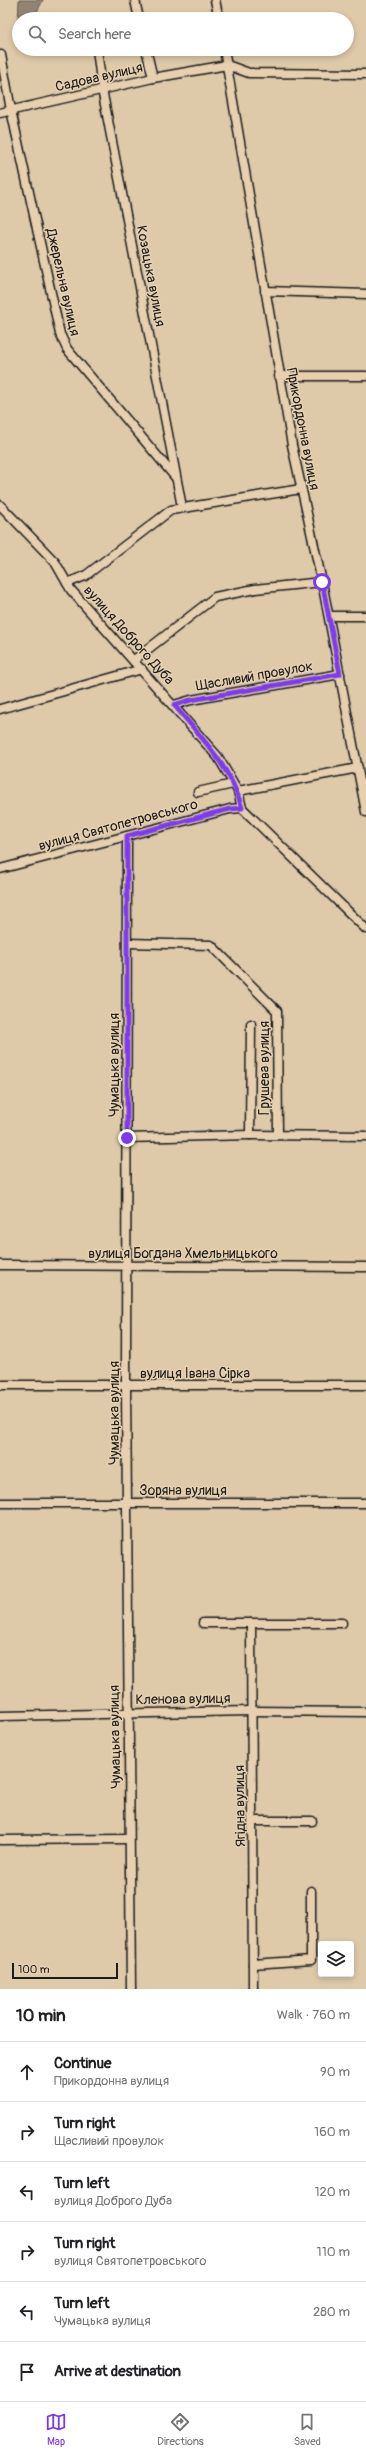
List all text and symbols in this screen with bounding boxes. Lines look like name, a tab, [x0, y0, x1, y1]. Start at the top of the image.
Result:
search box	[12, 12, 354, 56]
icon: search	[26, 23, 48, 45]
text: Search here	[58, 25, 131, 44]
street label: Садова вулиця	[54, 59, 144, 95]
street label: Козацька вулиця	[133, 224, 169, 328]
street label: Джерельна вулиця	[42, 226, 84, 337]
street label: Прикордонна вулиця	[283, 367, 323, 491]
route start	[313, 573, 331, 591]
street label: вулиця Доброго Дуба	[80, 582, 178, 688]
street label: Щасливий провулок	[194, 657, 314, 695]
street label: вулиця Святопетровського	[37, 795, 200, 854]
street label: Чумацька вулиця	[106, 1013, 123, 1117]
street label: Грушева вулиця	[256, 1021, 273, 1115]
route end	[118, 1129, 136, 1147]
street label: вулиця Богдана Хмельницького	[88, 1245, 278, 1262]
street label: Чумацька вулиця	[106, 1361, 123, 1465]
street label: вулиця Івана Сірка	[140, 1365, 250, 1382]
street label: Зоряна вулиця	[139, 1482, 227, 1499]
street label: Чумацька вулиця	[106, 1685, 124, 1789]
street label: Кленова вулиця	[135, 1690, 231, 1708]
street label: Ягідна вулиця	[231, 1765, 249, 1847]
map controls	[318, 1941, 354, 1977]
button: layers	[318, 1941, 354, 1977]
scale bar	[12, 1961, 118, 1980]
text: 100 m	[18, 1963, 49, 1976]
text: 10 min	[16, 2005, 66, 2026]
text: Walk · 760 m	[277, 2007, 350, 2023]
text: Continue	[54, 2054, 112, 2073]
icon: ahead	[16, 2061, 38, 2083]
text: 90 m	[320, 2064, 350, 2080]
text: Прикордонна вулиця	[54, 2073, 169, 2089]
text: Turn right	[54, 2114, 115, 2133]
icon: right	[16, 2121, 38, 2143]
text: 160 m	[314, 2124, 350, 2140]
text: Щасливий провулок	[54, 2133, 164, 2149]
text: Turn left	[54, 2174, 110, 2193]
icon: left	[16, 2181, 38, 2203]
text: 120 m	[314, 2184, 350, 2200]
text: вулиця Доброго Дуба	[54, 2193, 172, 2209]
text: Turn right	[54, 2234, 115, 2253]
icon: right	[16, 2241, 38, 2263]
text: 110 m	[317, 2244, 350, 2260]
text: вулиця Святопетровського	[54, 2253, 206, 2269]
text: Turn left	[54, 2294, 110, 2313]
icon: left	[16, 2301, 38, 2323]
text: 280 m	[313, 2304, 350, 2320]
text: Чумацька вулиця	[54, 2313, 151, 2329]
icon: arrive	[16, 2361, 38, 2383]
text: Arrive at destination	[54, 2362, 181, 2381]
tab: Map	[45, 2411, 67, 2448]
tab: Directions	[157, 2411, 204, 2448]
tab: Saved	[294, 2411, 321, 2448]

